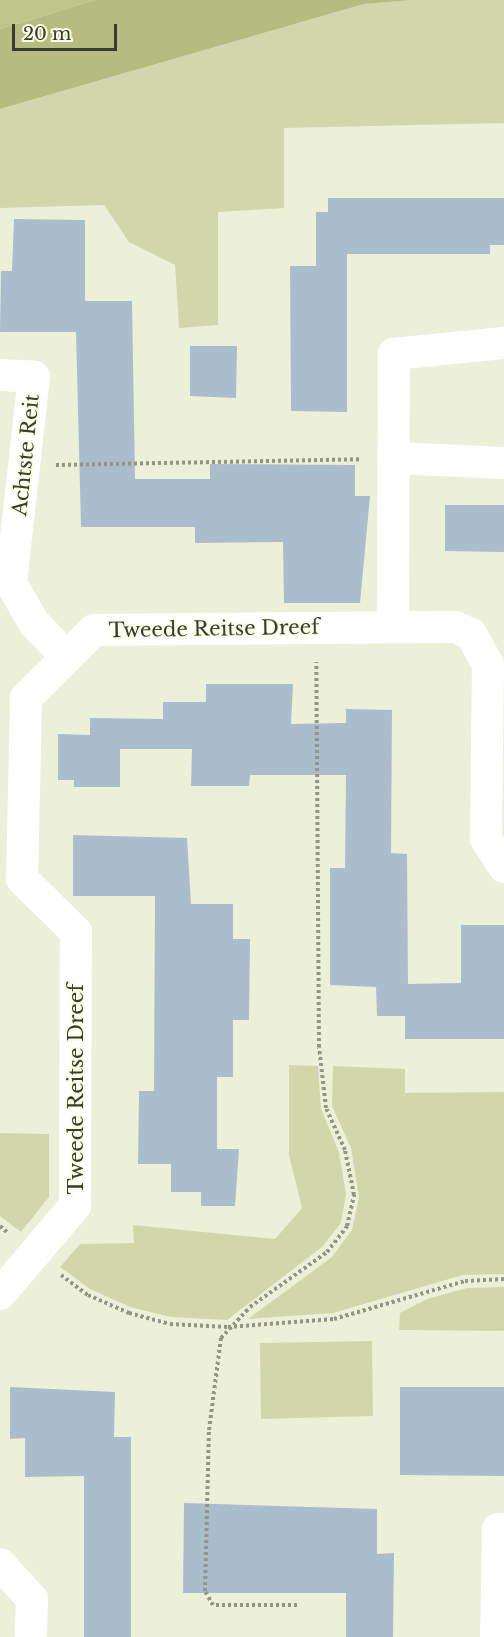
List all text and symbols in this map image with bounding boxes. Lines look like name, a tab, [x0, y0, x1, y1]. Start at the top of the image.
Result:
scale bar	[15, 12, 120, 50]
text: 20 m	[23, 23, 71, 45]
street label: Achtste Reit	[8, 393, 44, 517]
street label: Tweede Reitse Dreef	[108, 615, 320, 643]
street label: Tweede Reitse Dreef	[64, 984, 88, 1194]

